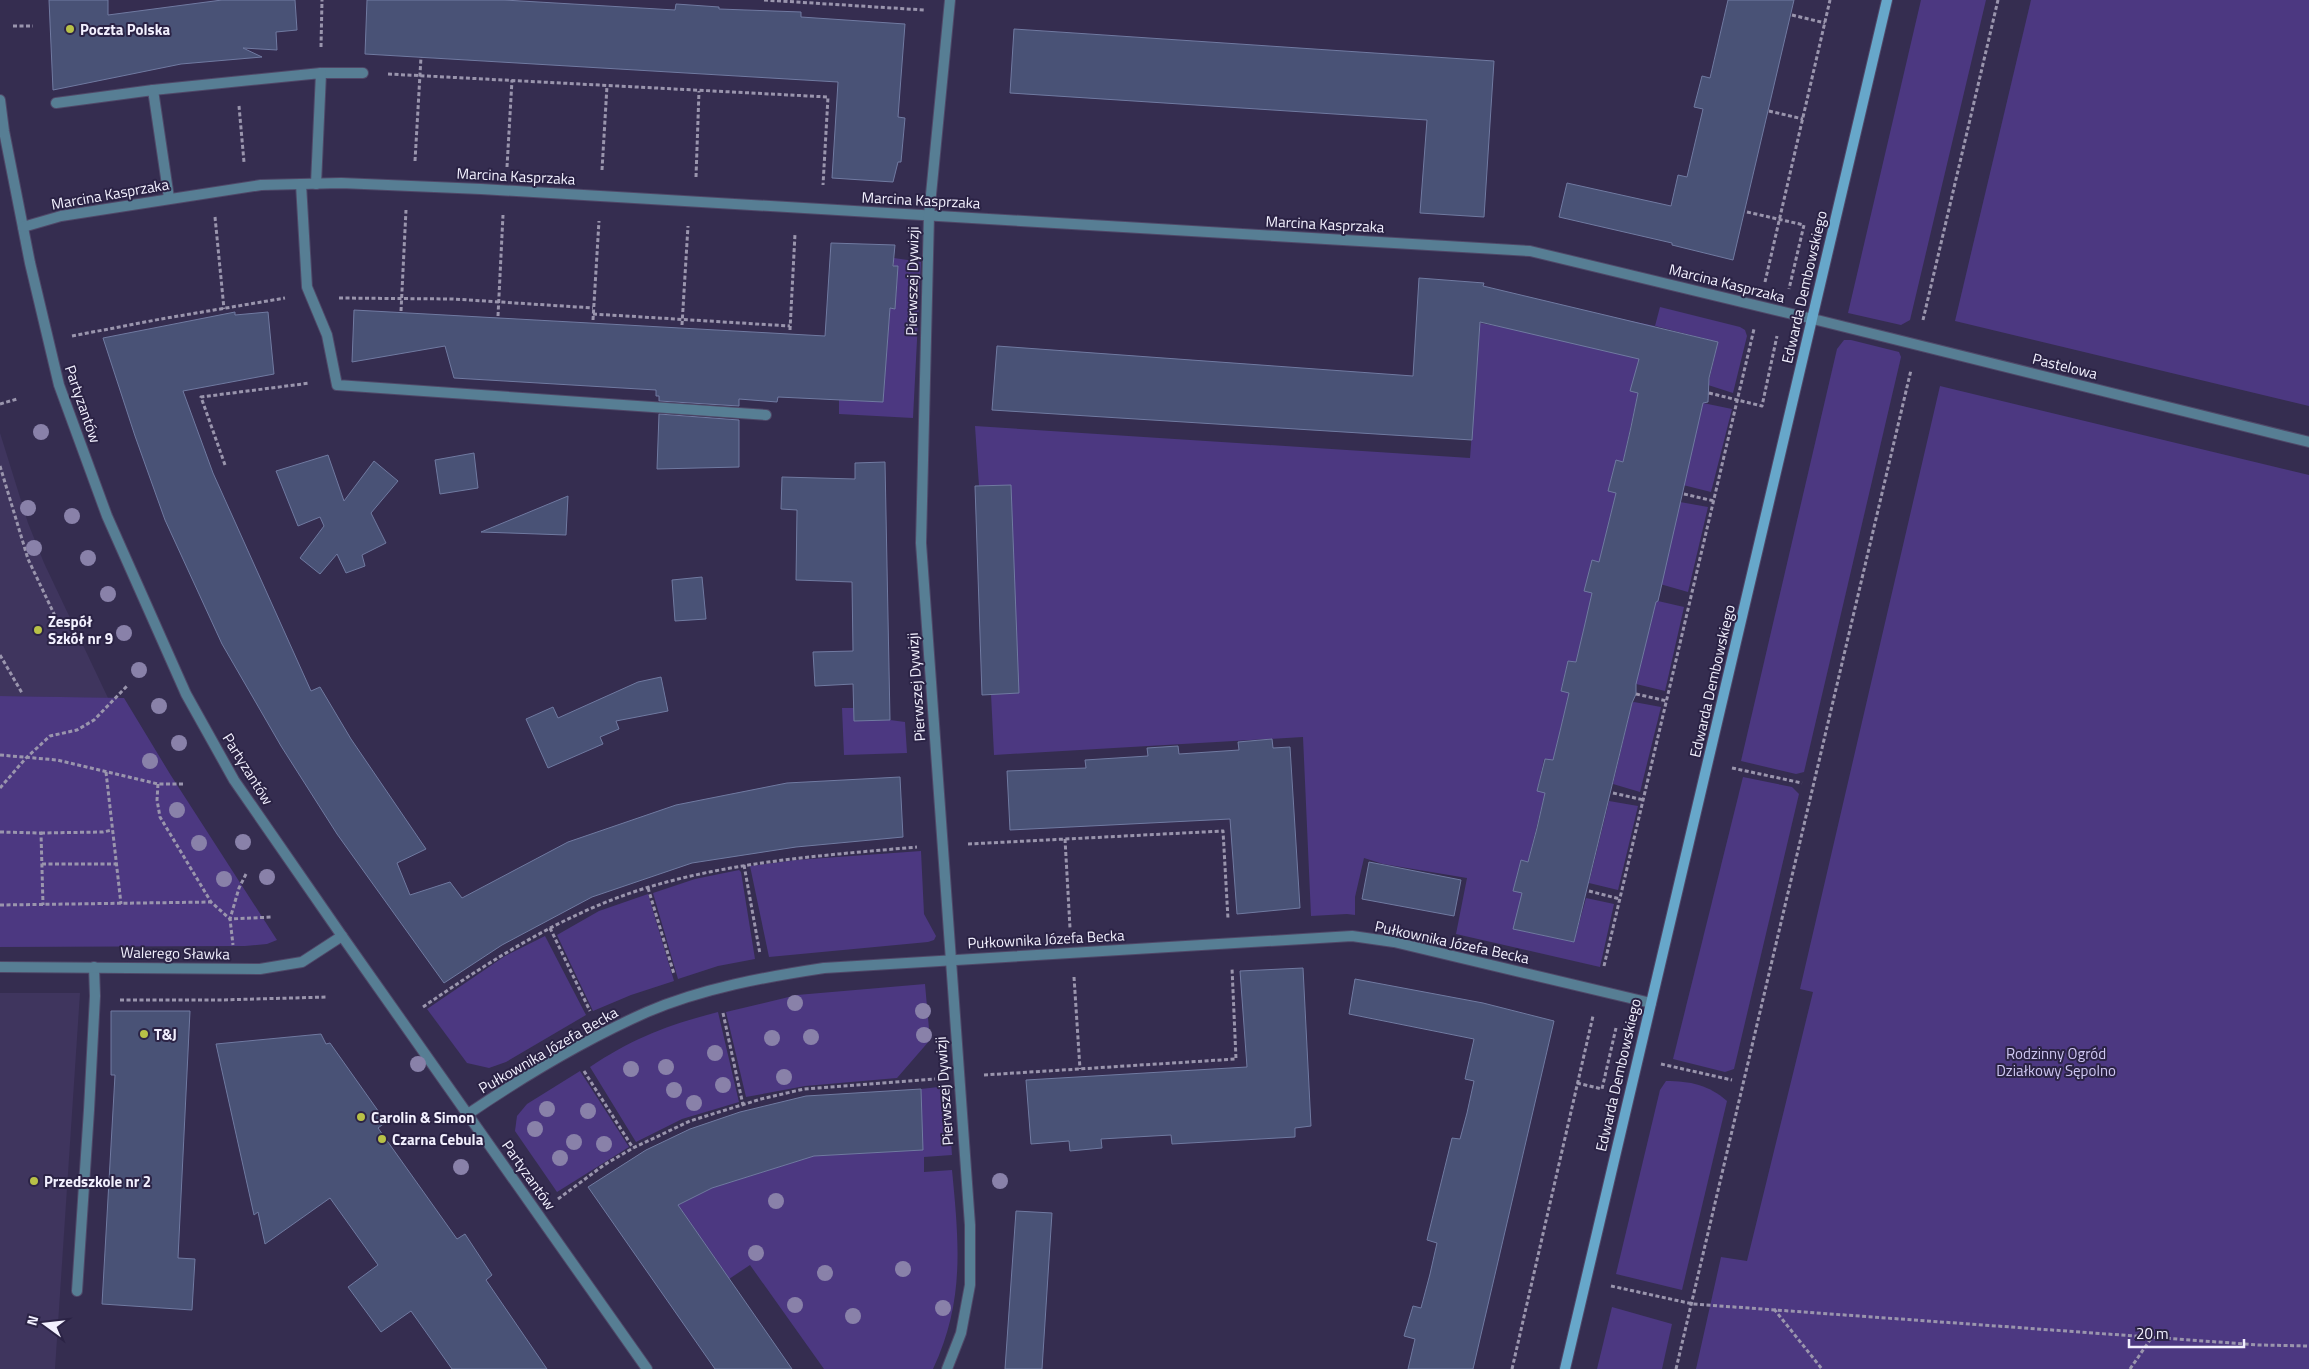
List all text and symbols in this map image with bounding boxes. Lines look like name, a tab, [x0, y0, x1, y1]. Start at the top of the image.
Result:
place label: Poczta Polska	[80, 18, 170, 41]
marker: Poczta Polska	[64, 23, 76, 35]
street label: Marcina Kasprzaka	[456, 161, 576, 191]
street label: Marcina Kasprzaka	[49, 172, 171, 216]
street label: Marcina Kasprzaka	[861, 185, 981, 215]
street label: Edwarda Dembowskiego	[1775, 208, 1833, 366]
street label: Marcina Kasprzaka	[1265, 209, 1385, 239]
street label: Pierwszej Dywizji	[900, 226, 924, 336]
street label: Marcina Kasprzaka	[1667, 257, 1788, 309]
street label: Pastelowa	[2030, 347, 2100, 385]
street label: Partyzantów	[59, 362, 107, 446]
street label: Edwarda Dembowskiego	[1683, 602, 1741, 760]
place label: Zespół Szkół nr 9	[48, 610, 113, 650]
marker: Zespół Szkół nr 9	[32, 624, 44, 636]
street label: Pierwszej Dywizji	[901, 632, 931, 742]
street label: Partyzantów	[217, 729, 279, 809]
street label: Pułkownika Józefa Becka	[1373, 914, 1532, 970]
street label: Pułkownika Józefa Becka	[967, 923, 1126, 955]
street label: Walerego Sławka	[120, 941, 230, 965]
street label: Edwarda Dembowskiego	[1589, 996, 1647, 1154]
street label: Pułkownika Józefa Becka	[474, 1000, 622, 1099]
place label: T&J	[154, 1023, 177, 1046]
marker: T&J	[138, 1028, 150, 1040]
street label: Pierwszej Dywizji	[929, 1036, 959, 1146]
park label: Rodzinny Ogród Działkowy Sępolno	[1996, 1042, 2116, 1082]
place label: Carolin & Simon	[371, 1106, 475, 1129]
marker: Carolin & Simon	[355, 1111, 367, 1123]
place label: Czarna Cebula	[392, 1128, 484, 1151]
marker: Czarna Cebula	[376, 1133, 388, 1145]
street label: Partyzantów	[496, 1135, 562, 1215]
place label: Przedszkole nr 2	[44, 1170, 151, 1193]
marker: Przedszkole nr 2	[28, 1175, 40, 1187]
north arrow	[20, 1299, 70, 1349]
text: N	[21, 1313, 43, 1328]
scale bar	[2129, 1316, 2244, 1348]
text: 20 m	[2136, 1322, 2169, 1345]

